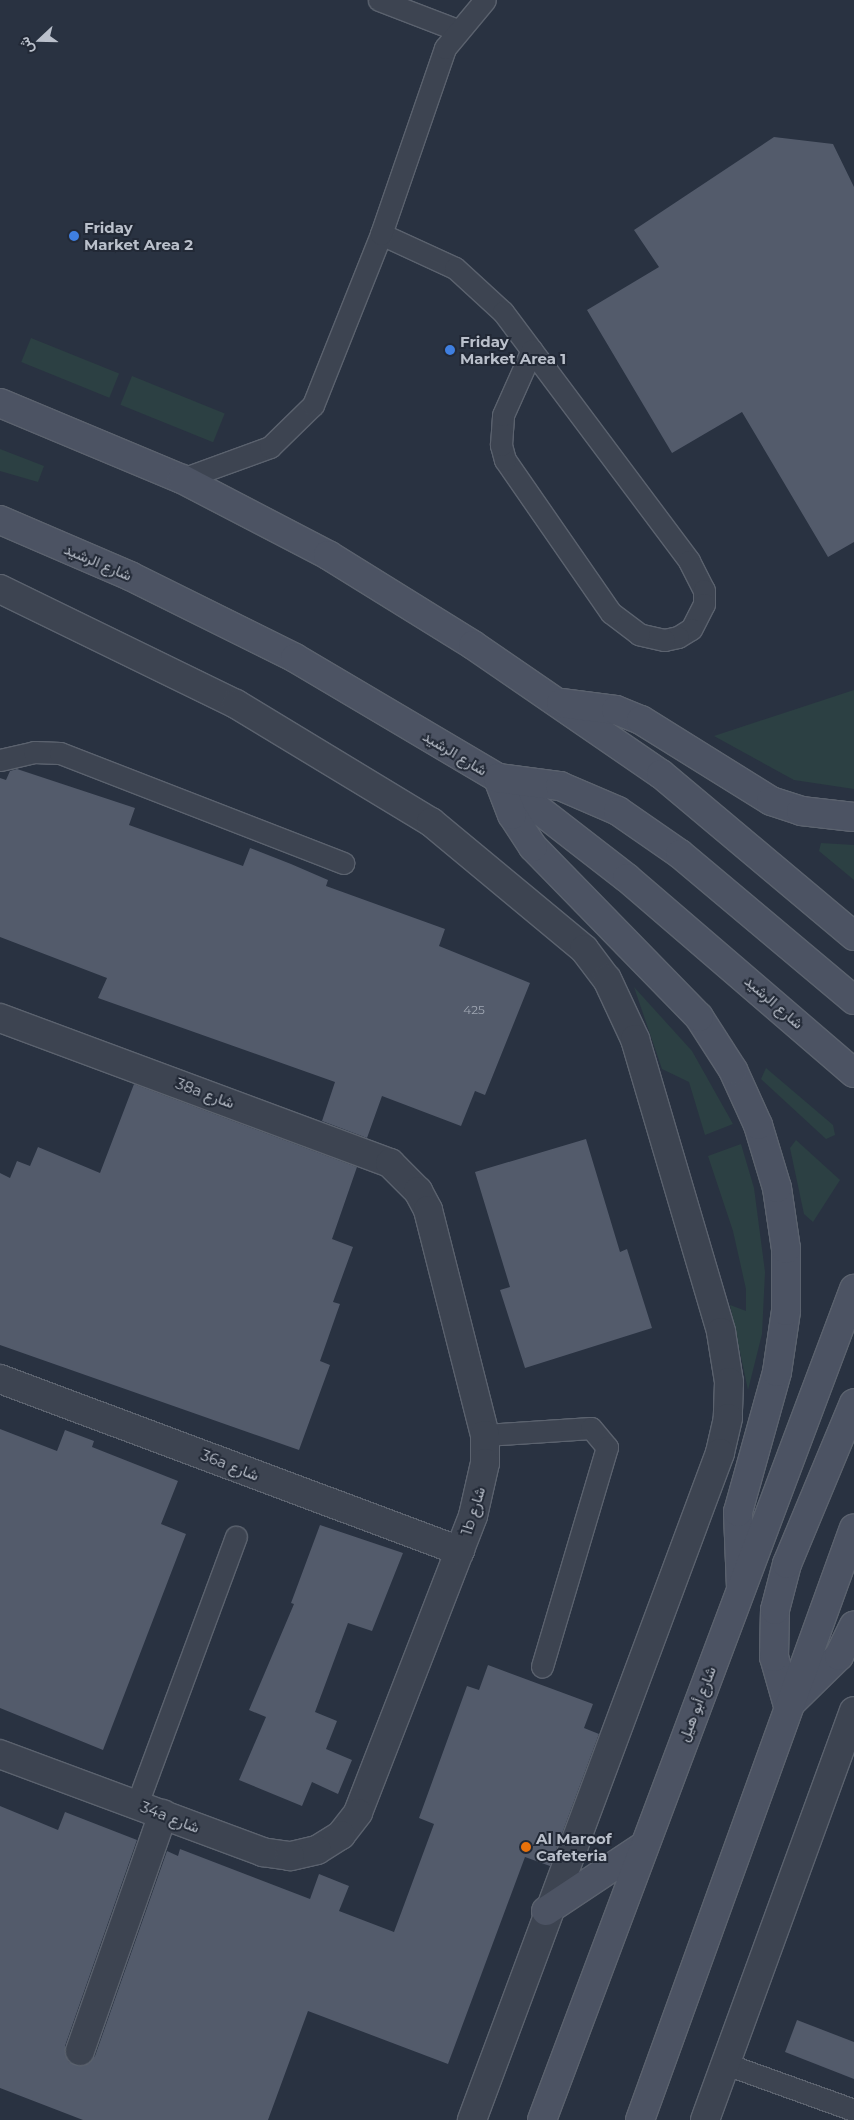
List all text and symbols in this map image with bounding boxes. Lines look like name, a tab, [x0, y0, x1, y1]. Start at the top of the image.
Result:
north arrow	[15, 15, 65, 65]
text: ش	[15, 34, 37, 56]
place label: Friday Market Area 2	[84, 218, 193, 253]
marker: Friday Market Area 2	[68, 230, 80, 242]
place label: Friday Market Area 1	[460, 332, 566, 367]
marker: Friday Market Area 1	[444, 344, 456, 356]
street label: شارع الرشيد	[61, 540, 135, 584]
street label: شارع الرشيد	[420, 727, 490, 779]
street label: شارع الرشيد	[741, 972, 807, 1032]
house number: 425	[463, 1003, 485, 1017]
street label: 38a شارع	[173, 1074, 237, 1112]
street label: 36a شارع	[199, 1446, 261, 1484]
street label: 1b شارع	[457, 1485, 489, 1537]
street label: شارع أبو هيل	[674, 1664, 720, 1744]
street label: 34a شارع	[138, 1798, 202, 1836]
place label: Al Maroof Cafeteria	[536, 1829, 612, 1864]
marker: Al Maroof Cafeteria	[520, 1841, 532, 1853]

